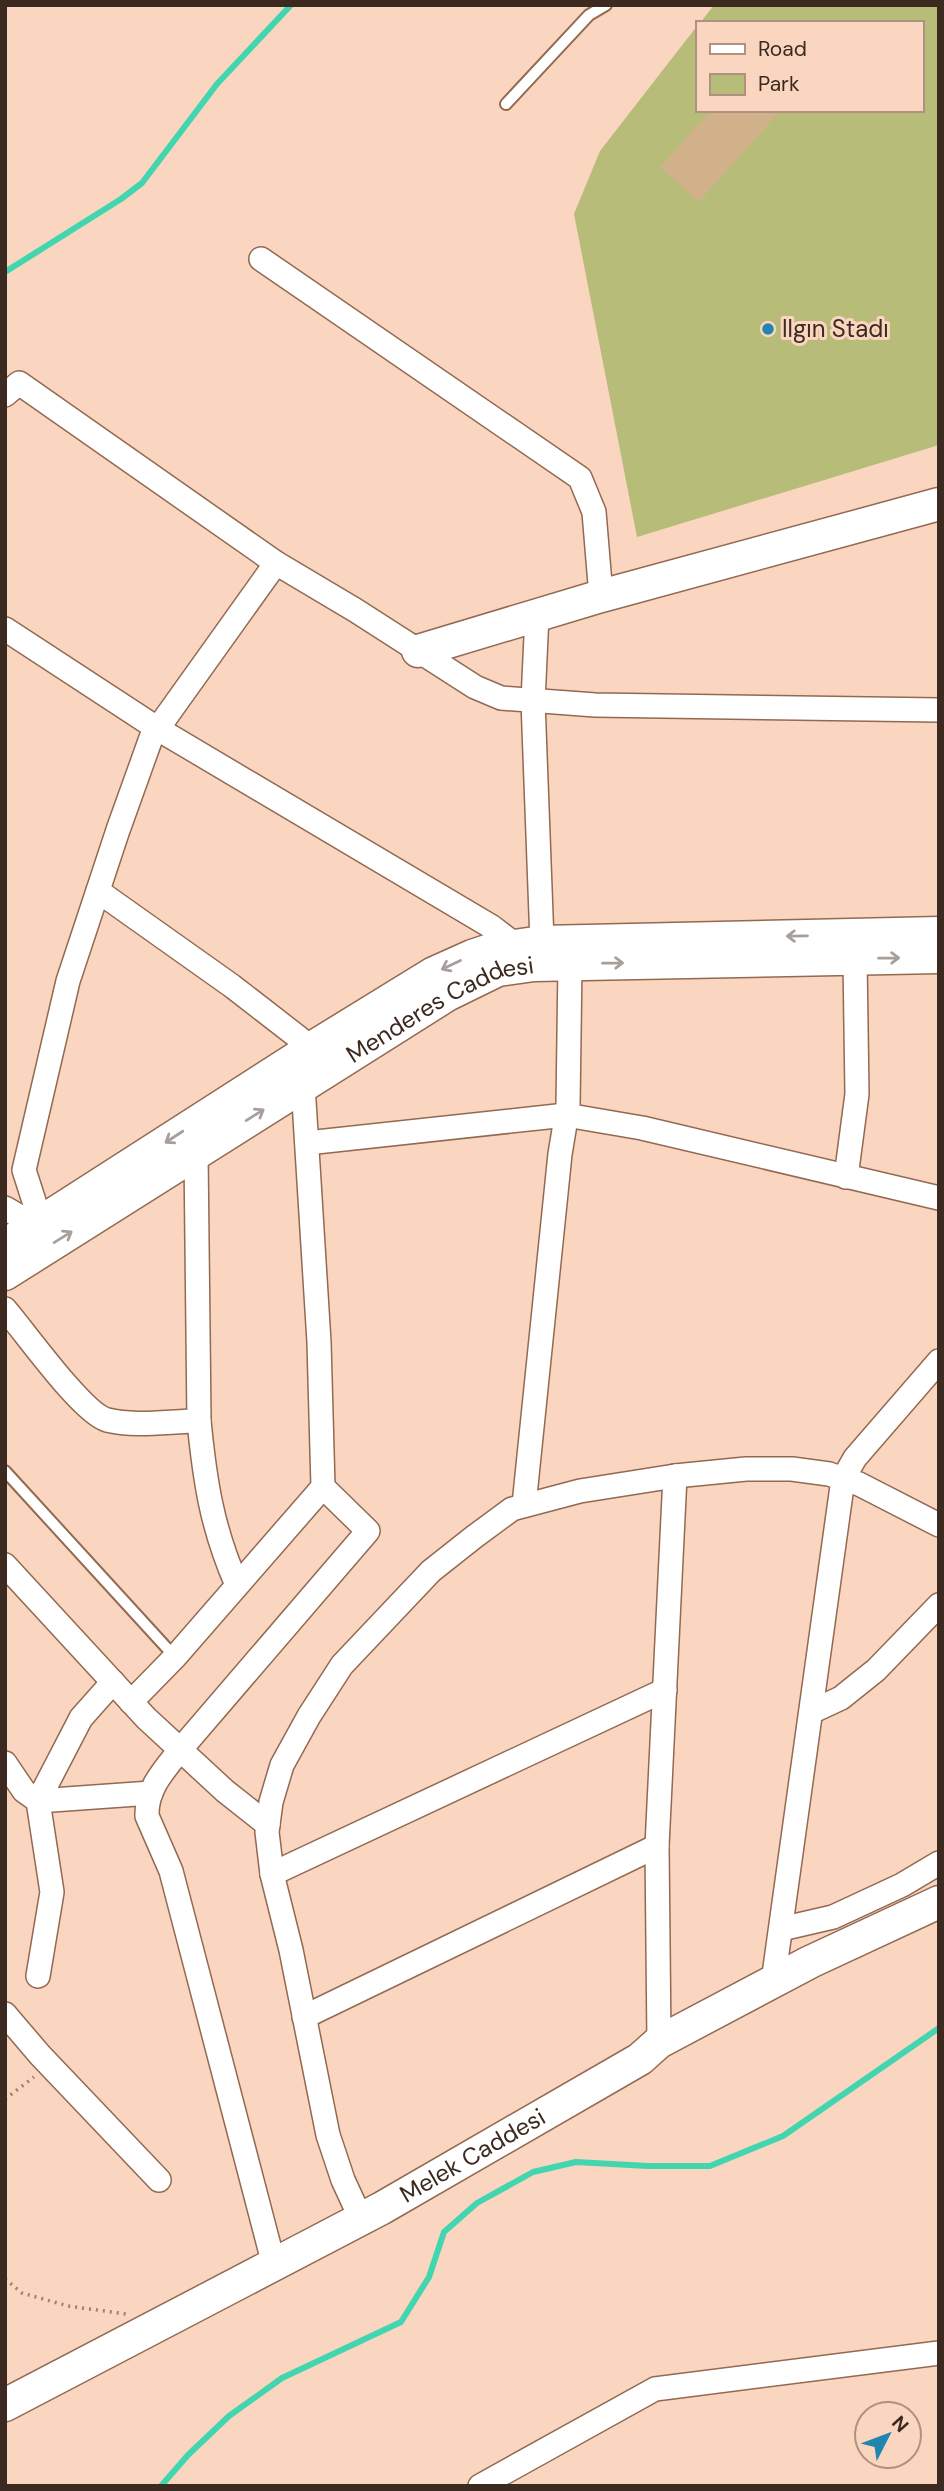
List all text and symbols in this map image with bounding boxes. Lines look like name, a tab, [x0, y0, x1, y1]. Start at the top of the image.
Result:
legend	[696, 21, 923, 112]
text: Road	[758, 35, 807, 63]
text: Park	[758, 70, 800, 98]
place label: Ilgın Stadı	[782, 313, 889, 344]
marker: Ilgın Stadı	[760, 321, 776, 337]
one-way arrow	[786, 930, 809, 943]
street label: Menderes Caddesi	[340, 949, 536, 1070]
one-way arrow	[878, 951, 901, 965]
one-way arrow	[601, 956, 624, 970]
one-way arrow	[441, 959, 462, 972]
one-way arrow	[245, 1108, 264, 1123]
one-way arrow	[165, 1129, 184, 1144]
one-way arrow	[53, 1230, 72, 1245]
street label: Melek Caddesi	[394, 2101, 551, 2209]
north arrow	[853, 2400, 923, 2470]
text: N	[886, 2410, 914, 2437]

